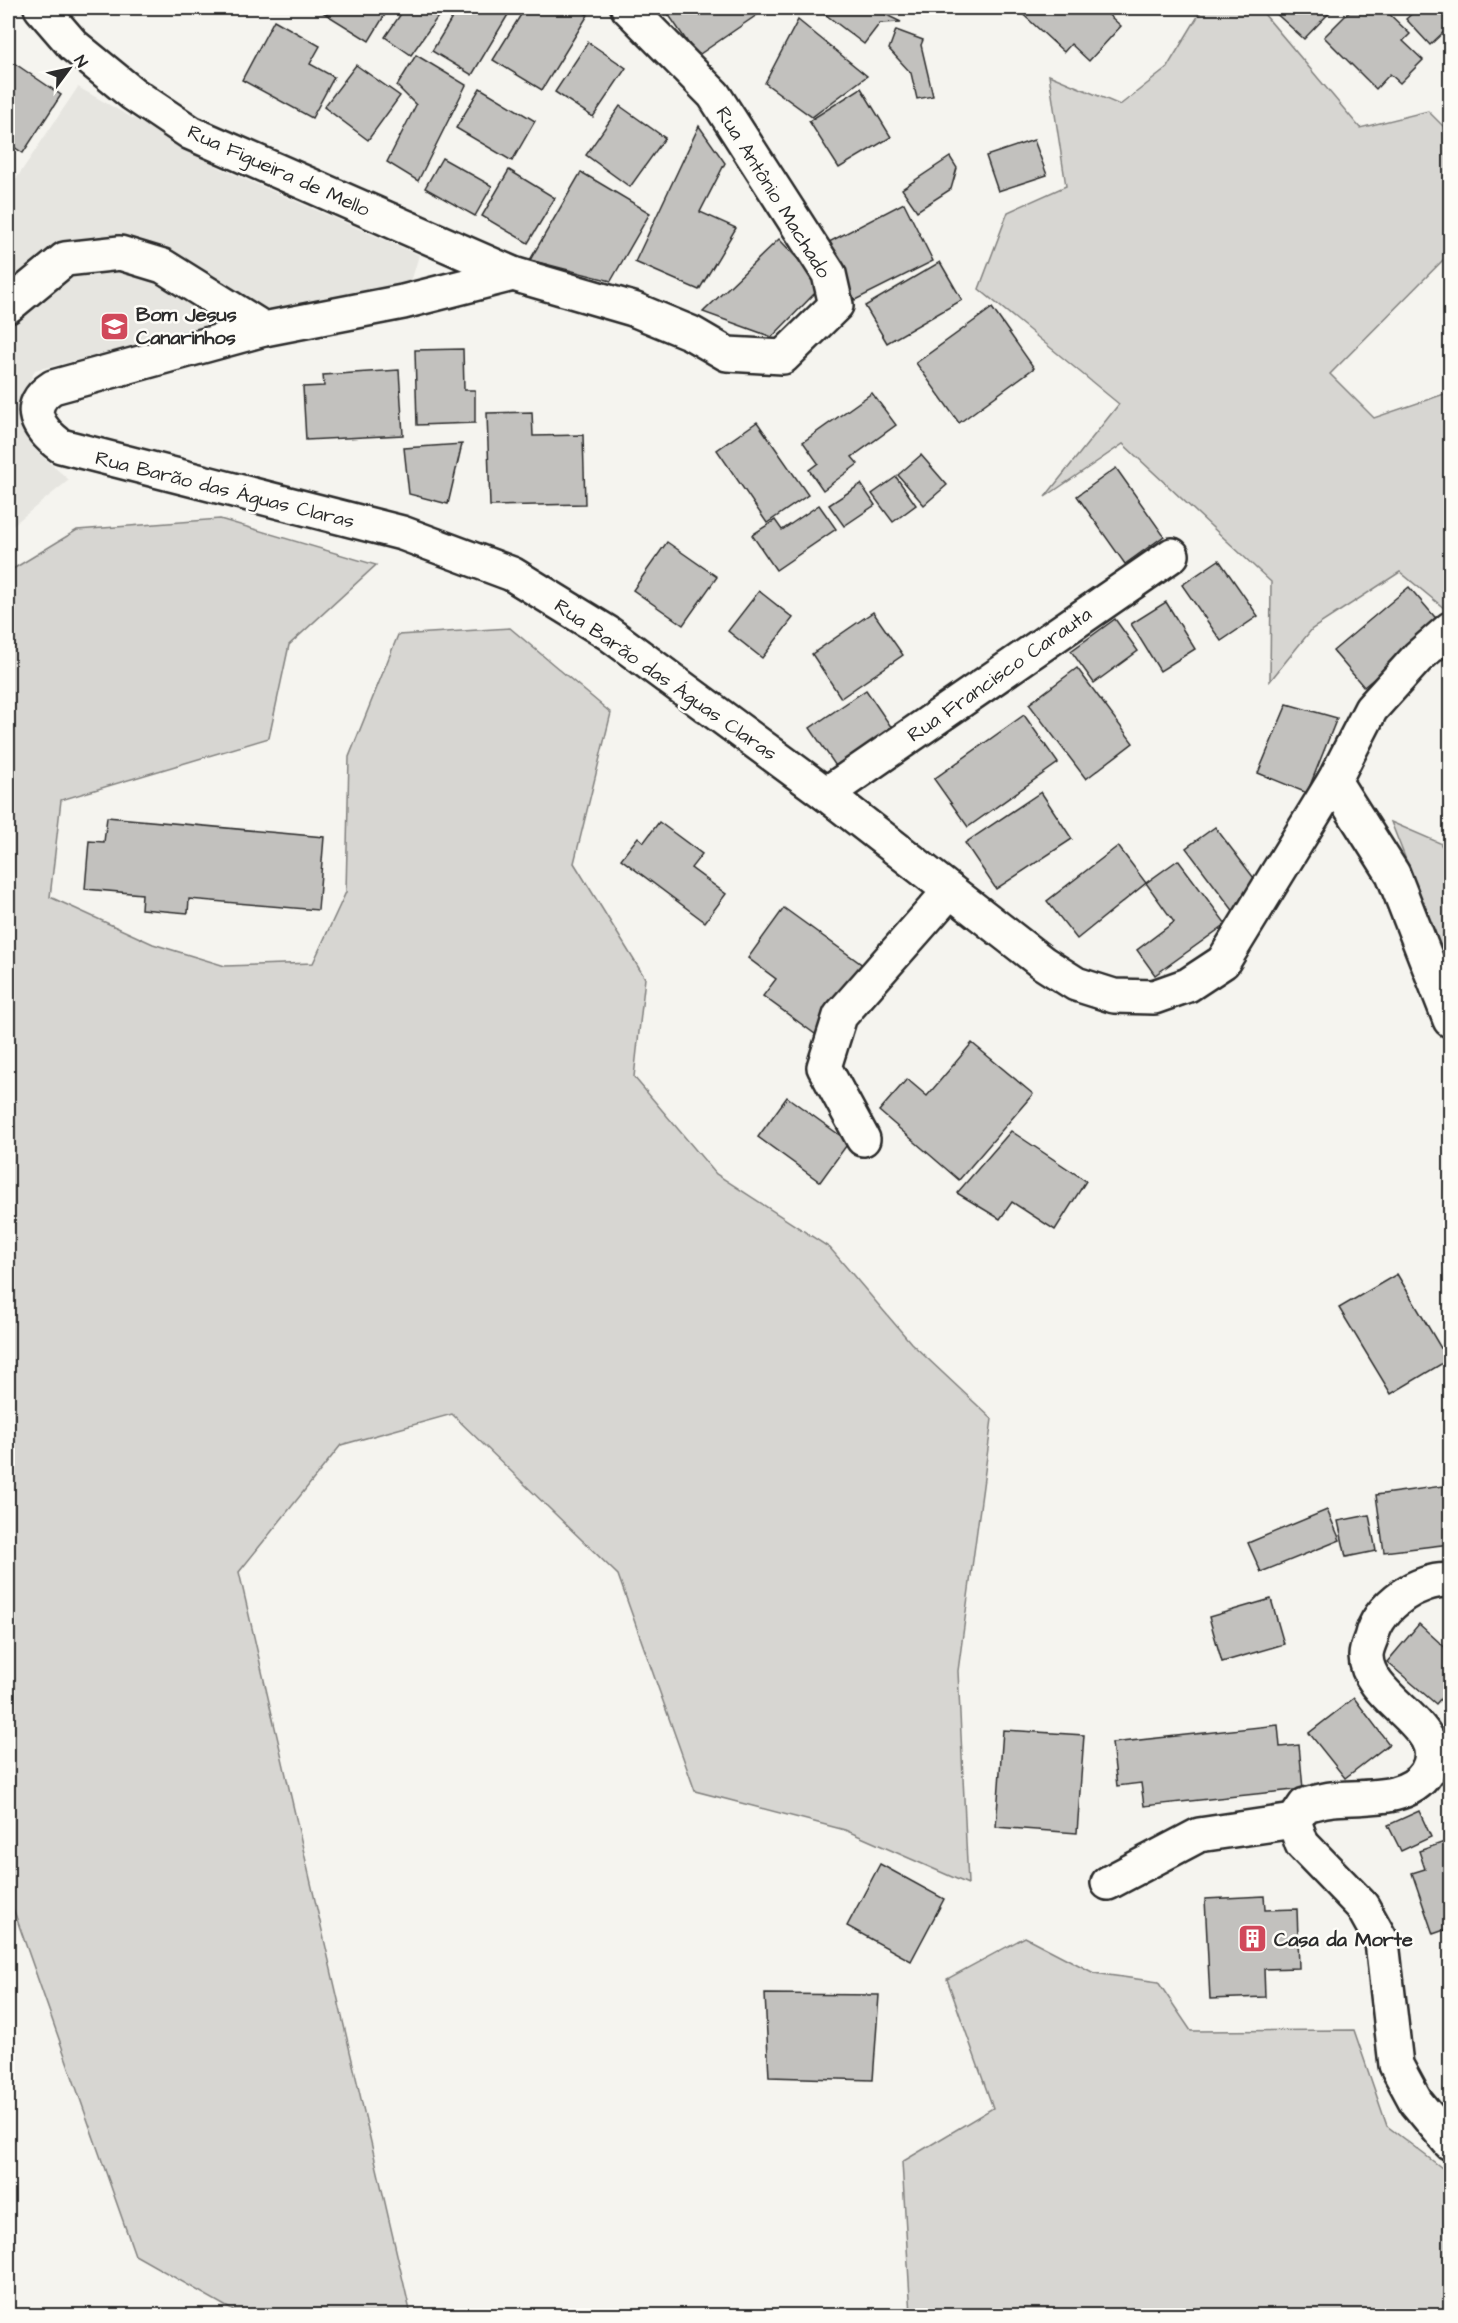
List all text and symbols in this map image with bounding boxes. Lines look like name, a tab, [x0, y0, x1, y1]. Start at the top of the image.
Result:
north arrow	[39, 39, 99, 99]
text: N	[69, 51, 93, 72]
street label: Rua Antônio Machado	[709, 101, 837, 284]
street label: Rua Figueira de Mello	[183, 118, 374, 225]
place label: Bom Jesus Canarinhos	[136, 301, 237, 352]
school or university icon: Bom Jesus Canarinhos	[99, 310, 131, 342]
street label: Rua Barão das Águas Claras	[92, 444, 357, 537]
street label: Rua Barão das Águas Claras	[548, 592, 782, 768]
street label: Rua Francisco Carauta	[902, 600, 1097, 749]
building icon: Casa da Morte	[1237, 1923, 1269, 1955]
place label: Casa da Morte	[1274, 1926, 1413, 1954]

